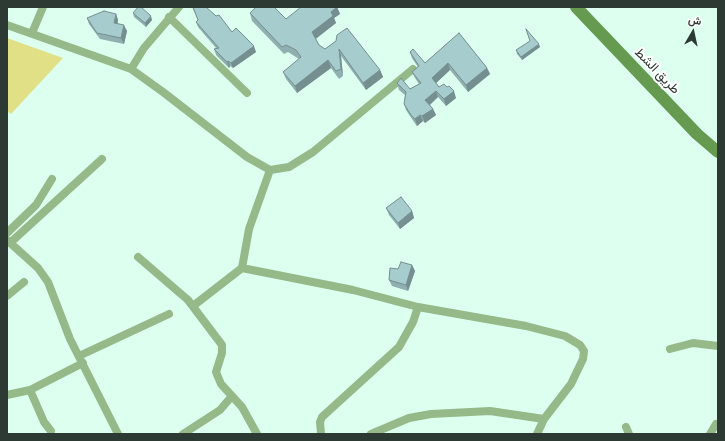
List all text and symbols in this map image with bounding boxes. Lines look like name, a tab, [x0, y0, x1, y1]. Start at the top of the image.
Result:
north arrow	[673, 12, 713, 52]
text: ش	[687, 12, 703, 28]
street label: طريق الشط	[631, 45, 683, 97]

